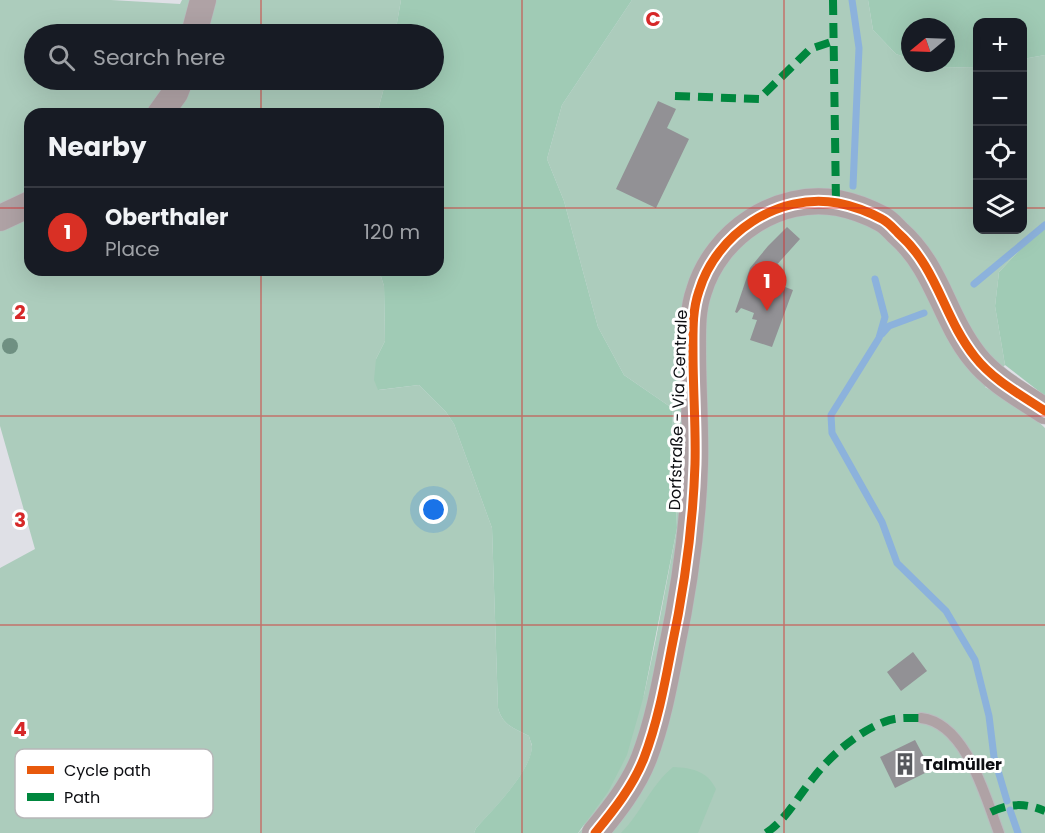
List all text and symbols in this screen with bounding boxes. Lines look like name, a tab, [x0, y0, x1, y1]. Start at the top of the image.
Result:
text: C	[645, 5, 661, 33]
north arrow	[901, 18, 955, 72]
map controls	[973, 18, 1027, 234]
button: +	[973, 18, 1027, 72]
search box	[24, 24, 444, 90]
icon: search	[45, 41, 78, 74]
text: Search here	[93, 42, 226, 73]
button: −	[973, 72, 1027, 126]
button: locate	[973, 126, 1027, 180]
text: Nearby	[48, 129, 146, 165]
button: layers	[973, 180, 1027, 234]
text: Oberthaler	[105, 202, 228, 233]
text: 1	[64, 218, 71, 246]
text: 120 m	[364, 218, 420, 246]
text: Place	[105, 235, 160, 263]
pin: 1	[748, 262, 786, 311]
text: 2	[14, 298, 26, 326]
street label: Dorfstraße - Via Centrale	[663, 309, 693, 511]
your location	[419, 495, 448, 524]
text: 3	[14, 506, 26, 534]
text: 4	[13, 715, 27, 743]
legend	[15, 749, 213, 818]
building icon: Talmüller	[892, 751, 918, 777]
place label: Talmüller	[923, 753, 1002, 776]
text: Cycle path	[64, 759, 151, 782]
text: Path	[64, 786, 100, 809]

